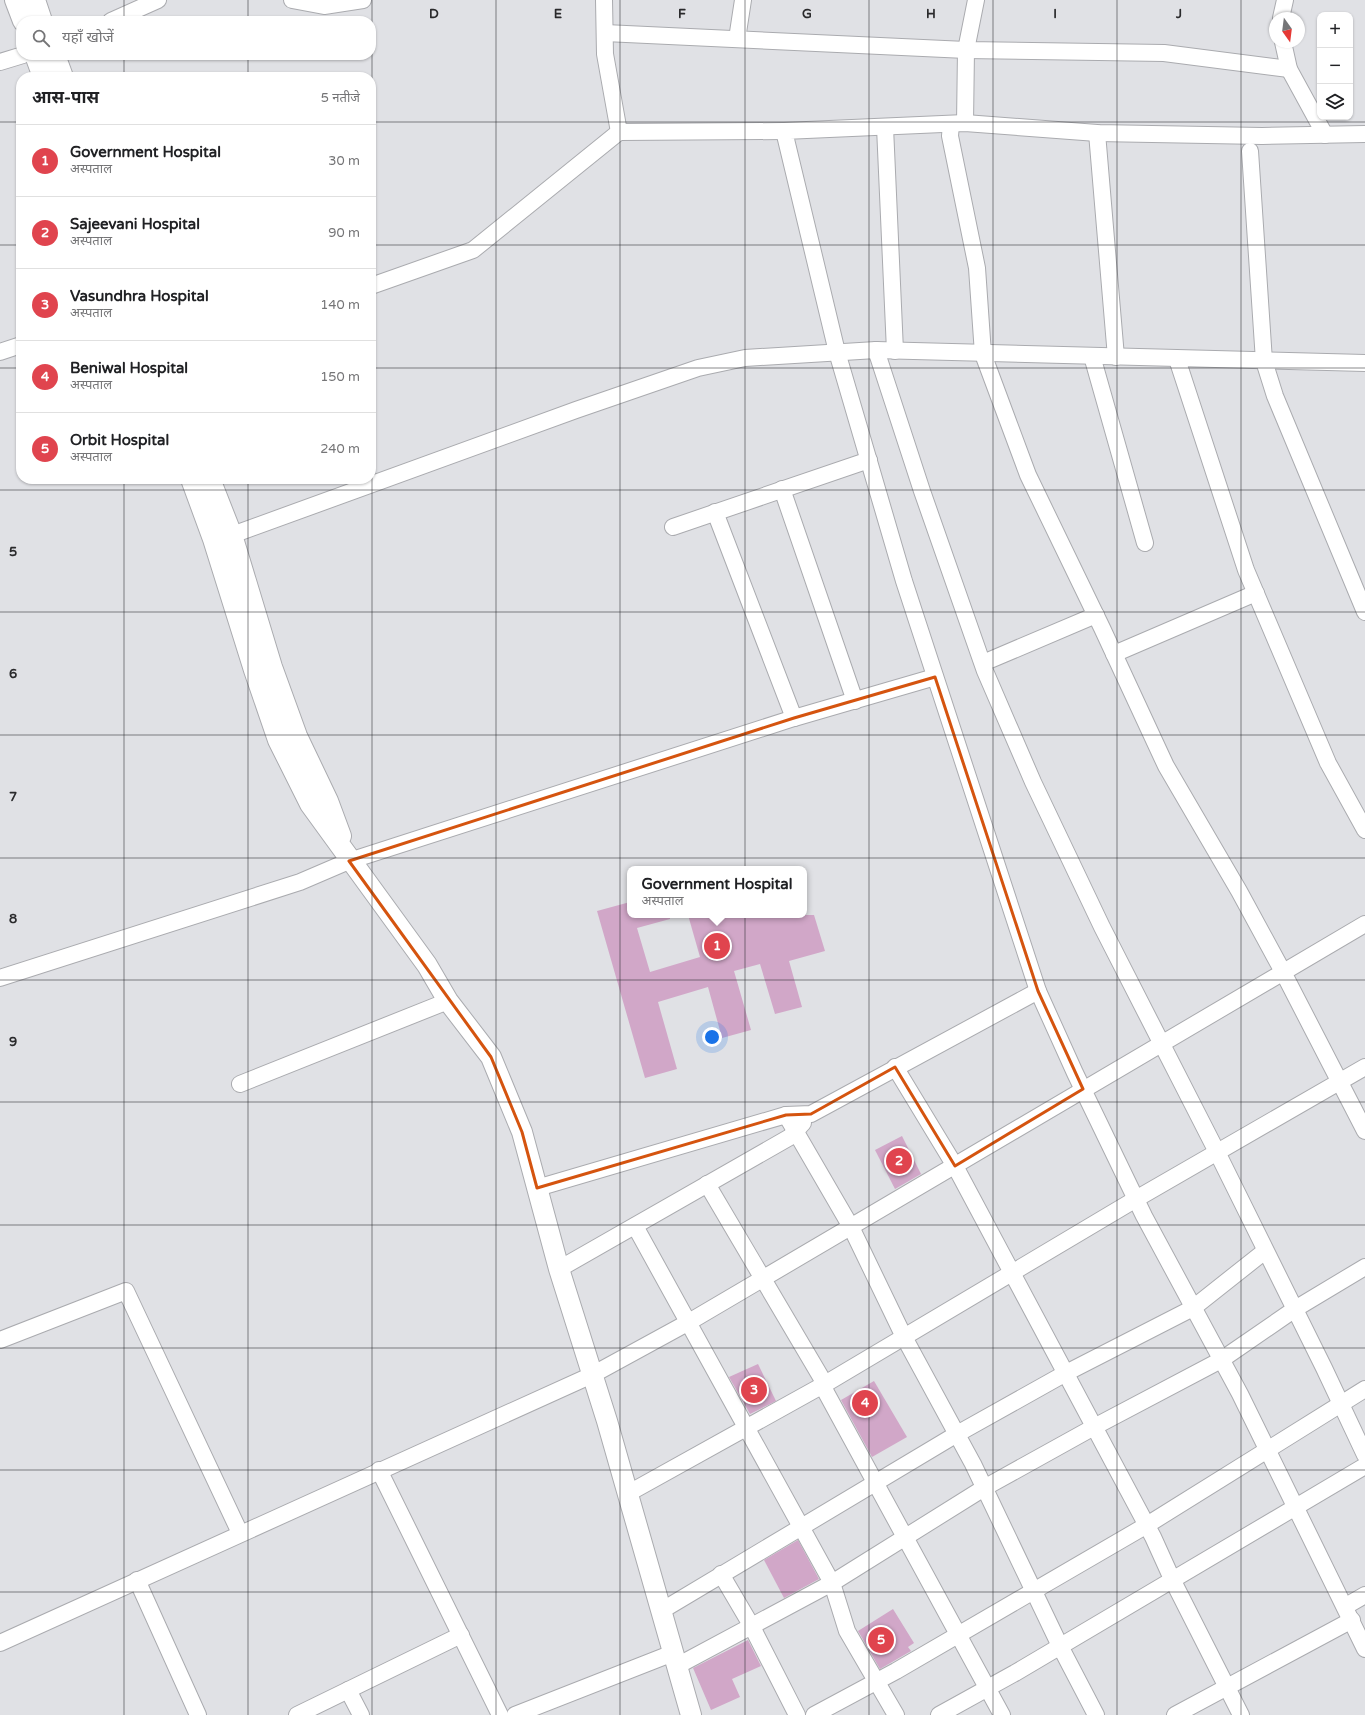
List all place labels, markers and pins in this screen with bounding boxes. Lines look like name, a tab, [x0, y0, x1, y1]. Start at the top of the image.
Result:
pin: 1	[704, 931, 730, 961]
pin: 2	[886, 1146, 912, 1176]
pin: 3	[741, 1375, 767, 1405]
pin: 4	[852, 1388, 878, 1418]
pin: 5	[868, 1625, 894, 1655]

